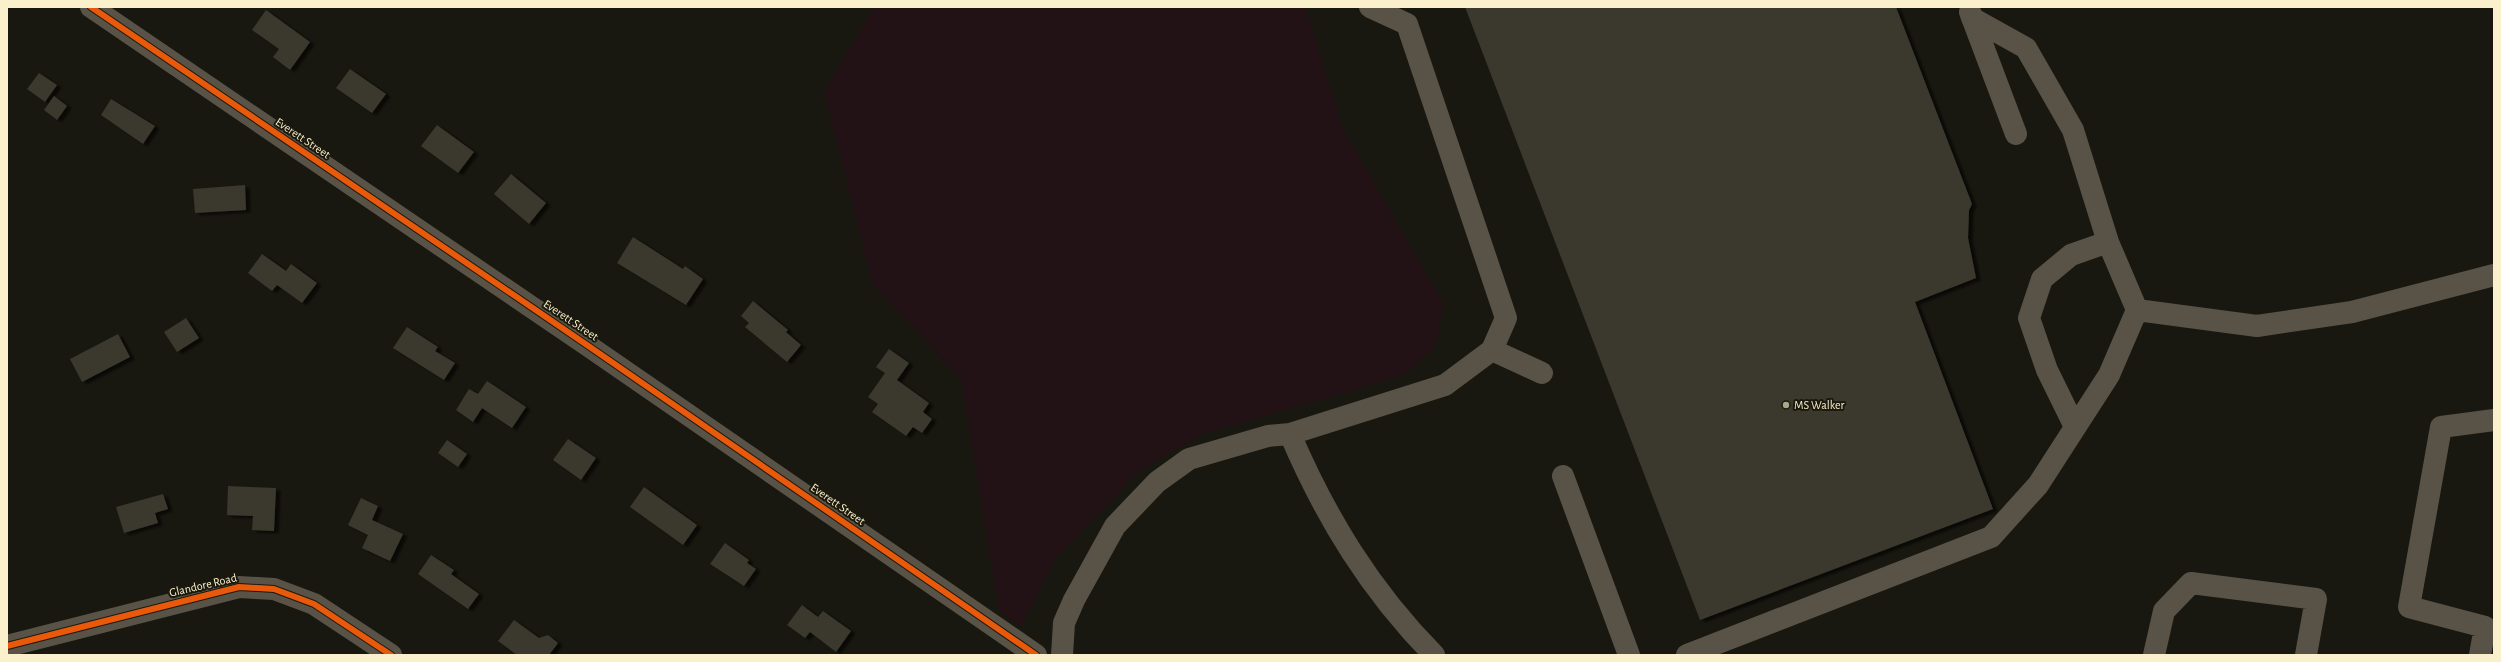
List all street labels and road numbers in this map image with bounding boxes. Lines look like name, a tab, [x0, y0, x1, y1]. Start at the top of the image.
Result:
street label: Everett Street	[273, 115, 333, 161]
street label: Everett Street	[541, 297, 601, 343]
street label: Everett Street	[809, 481, 867, 527]
street label: Glandore Road	[168, 571, 238, 599]

